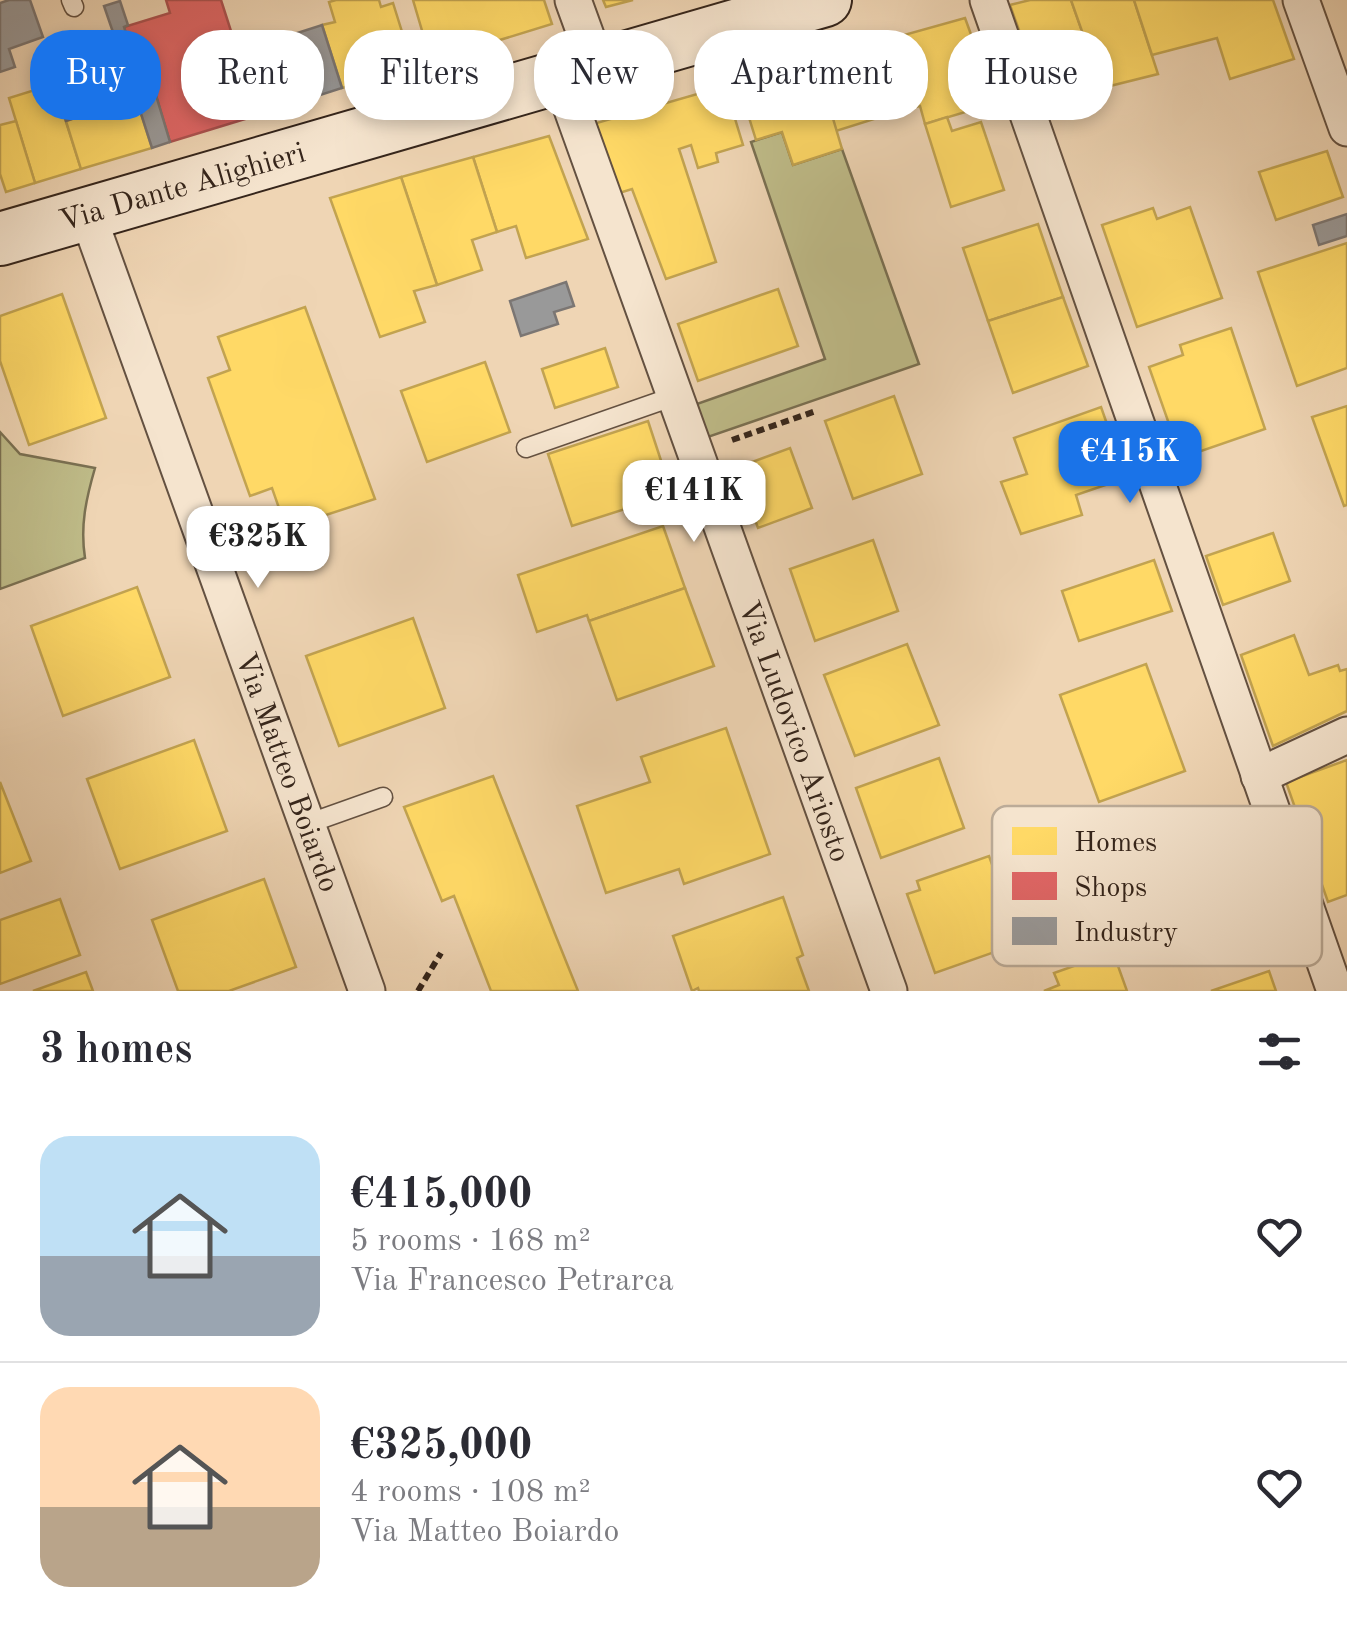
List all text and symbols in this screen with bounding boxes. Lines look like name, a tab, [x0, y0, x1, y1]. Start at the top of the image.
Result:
chip: Buy	[30, 30, 161, 120]
chip: Rent	[181, 30, 324, 120]
chip: Filters	[344, 30, 514, 120]
chip: New	[534, 30, 674, 120]
chip: Apartment	[694, 30, 928, 120]
chip: House	[948, 30, 1113, 120]
street label: Via Dante Alighieri	[56, 138, 309, 237]
pin: €415K	[1060, 421, 1200, 506]
text: €415K	[1081, 437, 1179, 469]
pin: €141K	[624, 460, 764, 545]
text: €141K	[645, 476, 743, 508]
pin: €325K	[188, 506, 328, 591]
text: €325K	[209, 522, 307, 554]
street label: Via Ludovico Ariosto	[732, 597, 854, 866]
street label: Via Matteo Boiardo	[229, 649, 343, 896]
legend	[992, 806, 1322, 966]
text: Homes	[1074, 830, 1157, 858]
text: Shops	[1074, 875, 1147, 903]
text: Industry	[1074, 920, 1178, 948]
icon: filters	[1252, 1024, 1307, 1079]
text: 3 homes	[40, 1030, 192, 1072]
text: €415,000	[350, 1175, 532, 1217]
icon: home	[120, 1176, 240, 1296]
icon: heart	[1252, 1209, 1307, 1264]
text: 5 rooms · 168 m²	[350, 1226, 591, 1258]
text: Via Francesco Petrarca	[350, 1266, 674, 1298]
text: €325,000	[350, 1426, 532, 1468]
icon: home	[120, 1427, 240, 1547]
icon: heart	[1252, 1460, 1307, 1515]
text: 4 rooms · 108 m²	[350, 1477, 591, 1509]
text: Via Matteo Boiardo	[350, 1517, 619, 1549]

